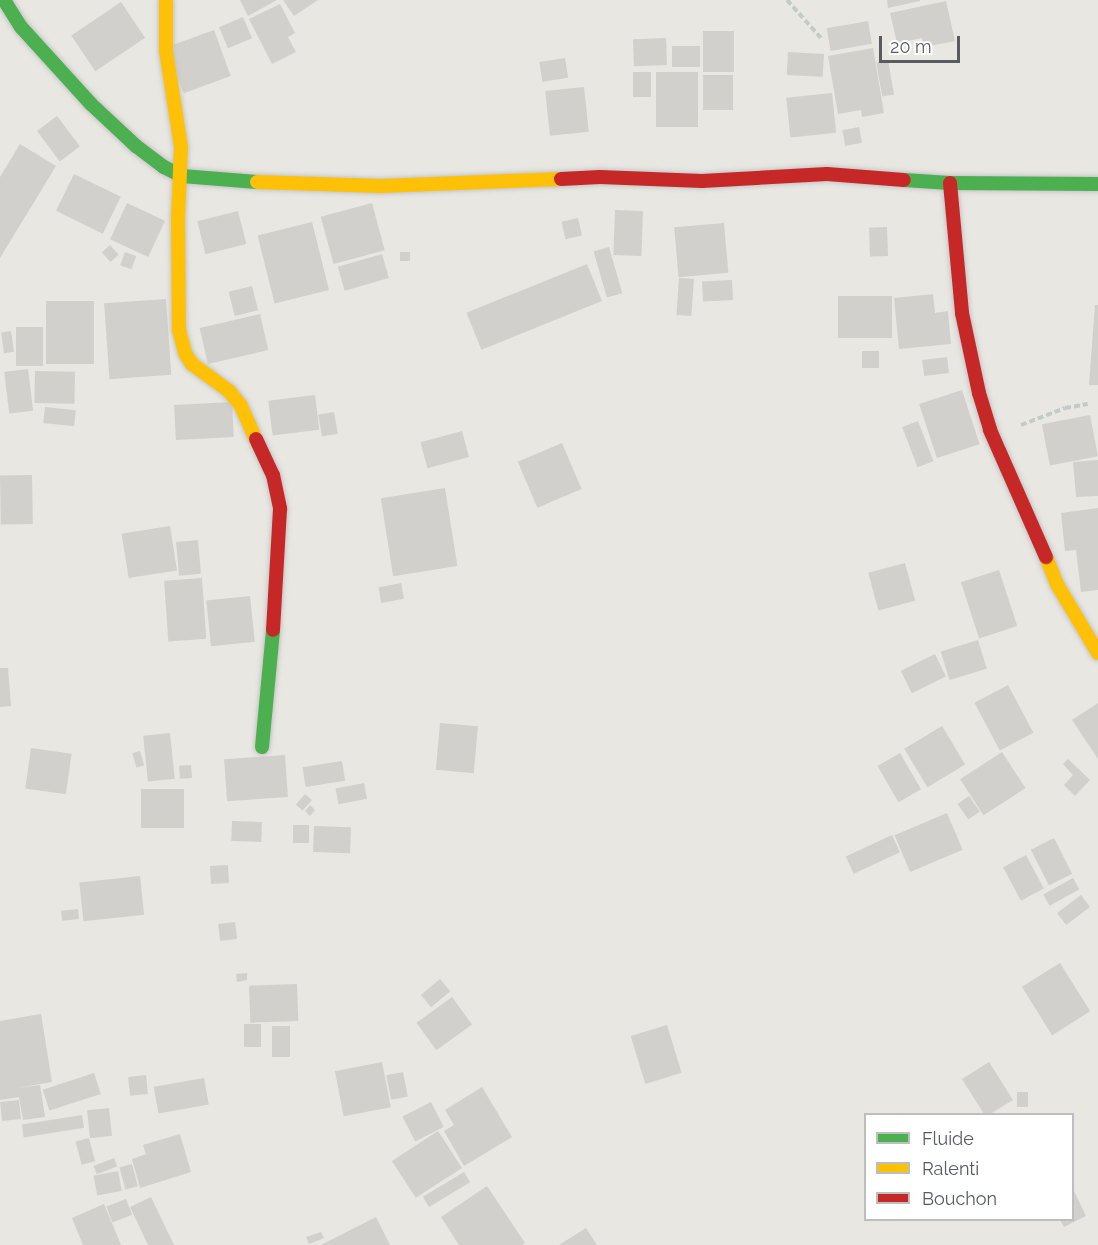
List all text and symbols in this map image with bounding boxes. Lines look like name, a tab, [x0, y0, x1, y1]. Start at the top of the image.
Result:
scale bar	[882, 24, 963, 62]
text: 20 m	[890, 36, 932, 57]
legend	[864, 1113, 1074, 1221]
text: Fluide	[922, 1128, 974, 1149]
text: Ralenti	[922, 1158, 979, 1179]
text: Bouchon	[922, 1188, 997, 1209]

